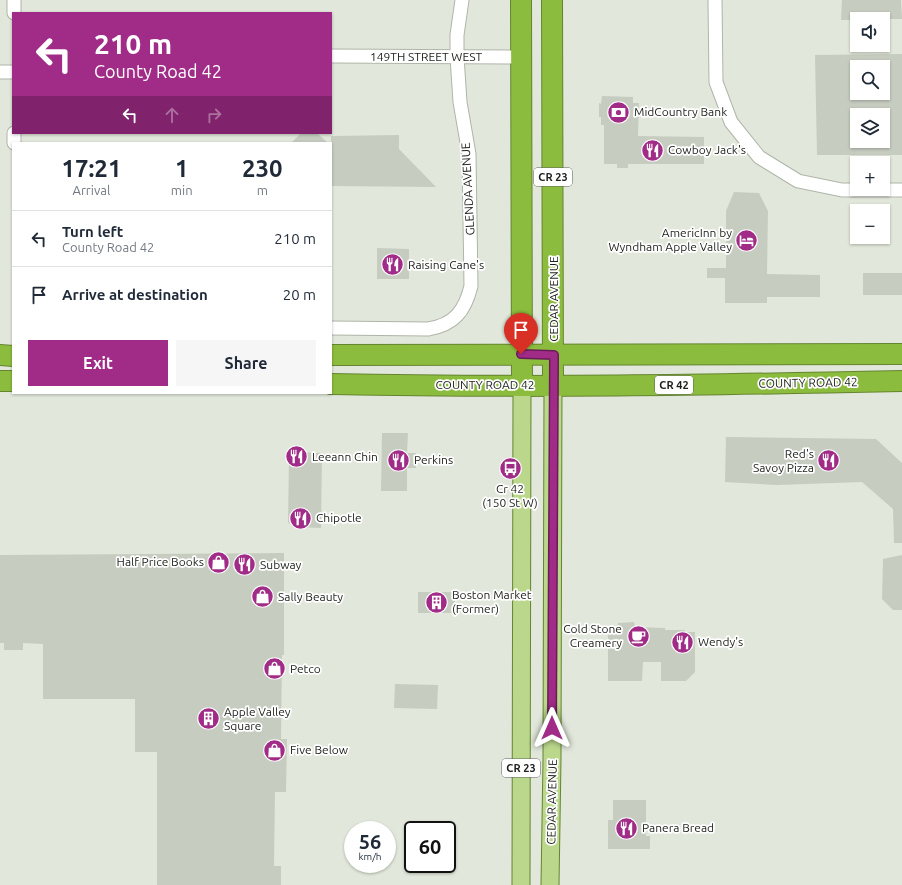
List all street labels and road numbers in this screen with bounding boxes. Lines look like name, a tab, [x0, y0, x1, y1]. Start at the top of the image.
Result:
street label: 149TH STREET WEST	[370, 50, 482, 63]
street label: GLENDA AVENUE	[459, 142, 476, 236]
road number: CR 23	[534, 168, 572, 186]
street label: CEDAR AVENUE	[547, 256, 560, 342]
street label: COUNTY ROAD 42	[758, 375, 858, 390]
road number: CR 42	[655, 376, 693, 394]
street label: COUNTY ROAD 42	[435, 378, 535, 391]
road number: CR 23	[502, 759, 540, 777]
street label: CEDAR AVENUE	[544, 759, 559, 845]

